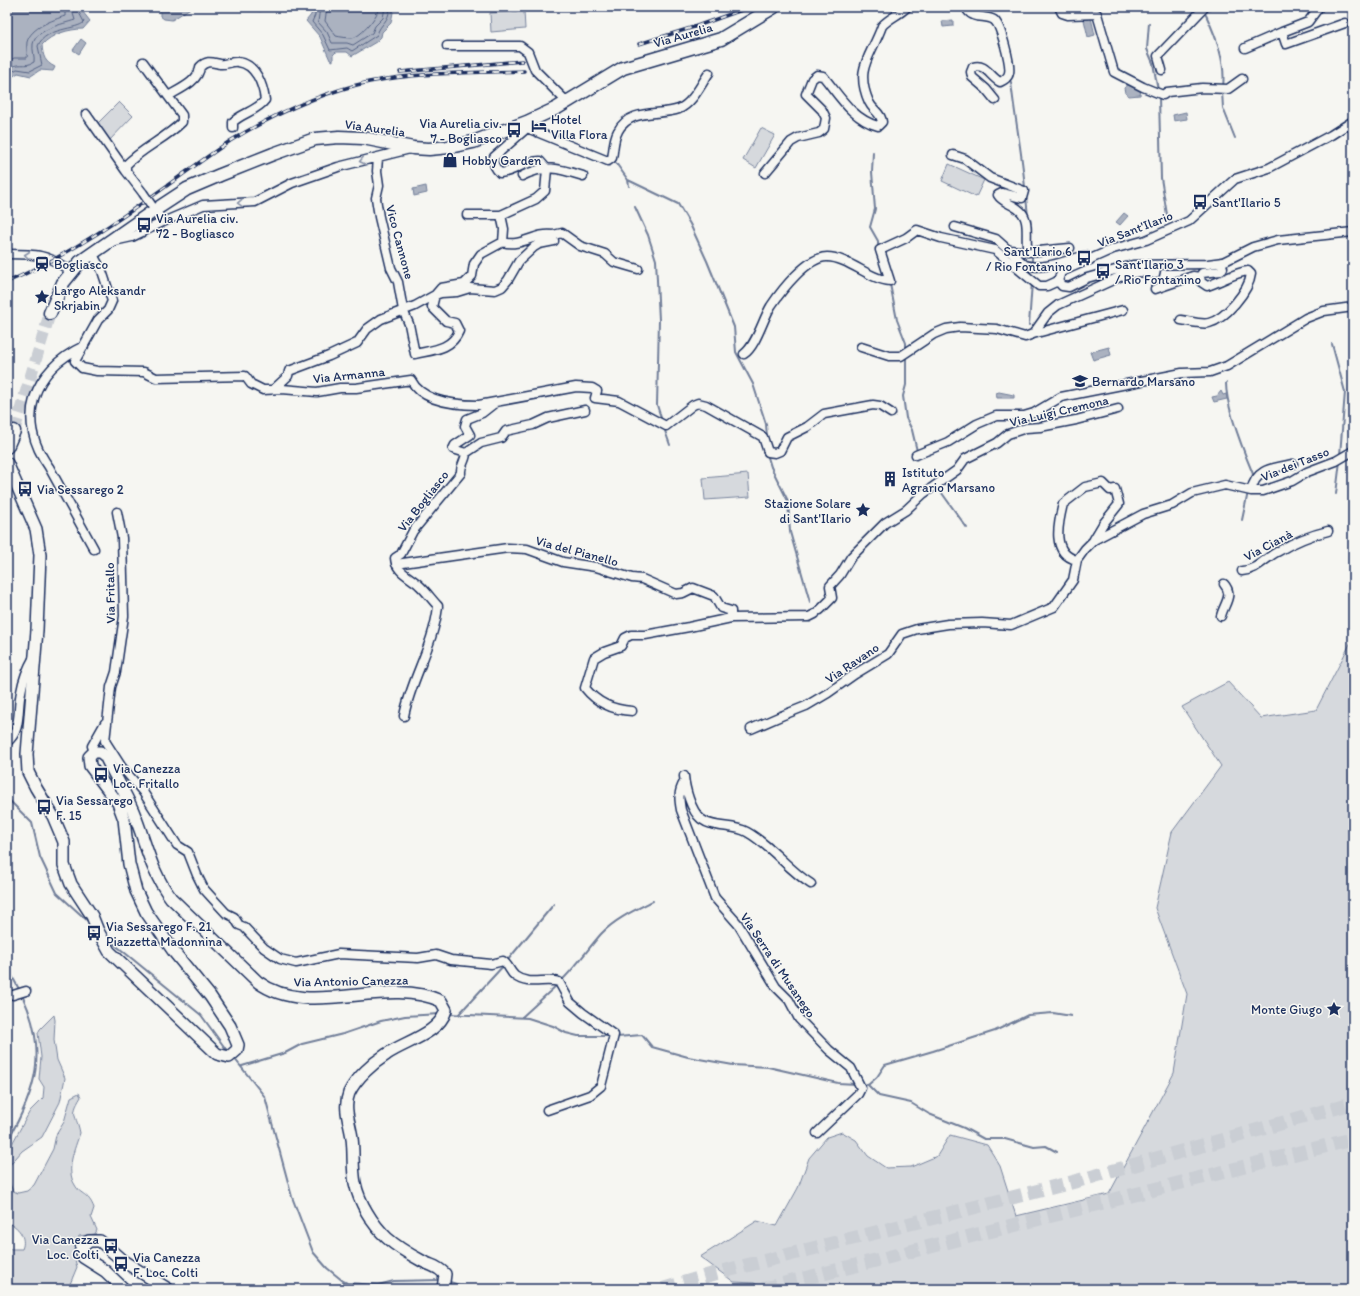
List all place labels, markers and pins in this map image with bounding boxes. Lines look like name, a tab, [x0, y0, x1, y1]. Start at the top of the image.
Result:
place label: Hotel Villa Flora	[551, 112, 608, 142]
place label: Via Aurelia civ. 7 - Bogliasco	[419, 116, 502, 146]
hotel icon: Hotel Villa Flora	[530, 117, 548, 135]
bus stop icon: Via Aurelia civ. 7 - Bogliasco	[505, 121, 523, 139]
shop icon: Hobby Garden	[441, 151, 459, 169]
place label: Hobby Garden	[462, 153, 542, 168]
bus stop icon: Sant'Ilario 5	[1191, 193, 1209, 211]
place label: Sant'Ilario 5	[1212, 195, 1281, 210]
place label: Via Aurelia civ. 72 - Bogliasco	[156, 211, 239, 241]
bus stop icon: Via Aurelia civ. 72 - Bogliasco	[135, 216, 153, 234]
place label: Sant'Ilario 6 / Rio Fontanino	[986, 244, 1072, 274]
bus stop icon: Sant'Ilario 6 / Rio Fontanino	[1075, 249, 1093, 267]
station icon: Bogliasco	[33, 255, 51, 273]
place label: Bogliasco	[54, 257, 108, 272]
place label: Sant'Ilario 3 / Rio Fontanino	[1115, 257, 1201, 287]
bus stop icon: Sant'Ilario 3 / Rio Fontanino	[1094, 262, 1112, 280]
place label: Largo Aleksandr Skrjabin	[54, 283, 146, 313]
place icon: Largo Aleksandr Skrjabin	[33, 288, 51, 306]
school or university icon: Bernardo Marsano	[1071, 372, 1089, 390]
place label: Bernardo Marsano	[1092, 374, 1195, 389]
place label: Istituto Agrario Marsano	[902, 465, 995, 495]
building icon: Istituto Agrario Marsano	[881, 470, 899, 488]
bus stop icon: Via Sessarego 2	[16, 480, 34, 498]
place label: Via Sessarego 2	[37, 482, 124, 497]
place label: Stazione Solare di Sant'Ilario	[764, 496, 851, 526]
place icon: Stazione Solare di Sant'Ilario	[854, 501, 872, 519]
place label: Via Canezza Loc. Fritallo	[113, 761, 181, 791]
bus stop icon: Via Canezza Loc. Fritallo	[92, 766, 110, 784]
place label: Via Sessarego F. 15	[56, 793, 133, 823]
bus stop icon: Via Sessarego F. 15	[35, 798, 53, 816]
place label: Via Sessarego F. 21 Piazzetta Madonnina	[106, 919, 223, 949]
bus stop icon: Via Sessarego F. 21 Piazzetta Madonnina	[85, 924, 103, 942]
place icon: Monte Giugo	[1325, 1000, 1343, 1018]
place label: Monte Giugo	[1251, 1002, 1322, 1017]
place label: Via Canezza Loc. Colti	[32, 1232, 100, 1262]
bus stop icon: Via Canezza Loc. Colti	[102, 1237, 120, 1255]
place label: Via Canezza F. Loc. Colti	[133, 1250, 201, 1280]
bus stop icon: Via Canezza F. Loc. Colti	[112, 1255, 130, 1273]

